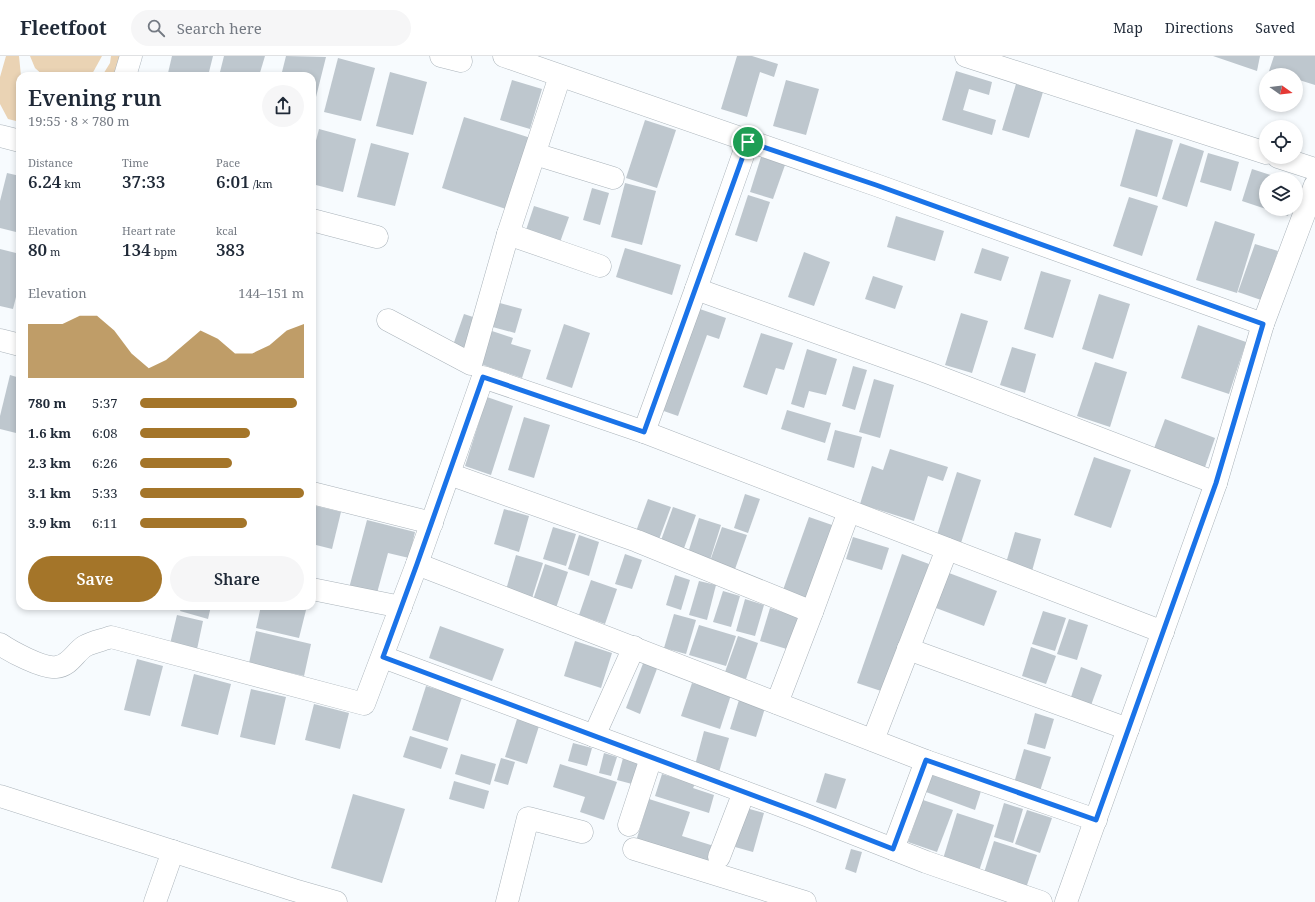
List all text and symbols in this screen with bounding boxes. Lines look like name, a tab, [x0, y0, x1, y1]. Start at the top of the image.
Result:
search box	[131, 10, 411, 46]
text: Fleetfoot	[20, 15, 107, 41]
icon: search	[145, 17, 167, 39]
text: Search here	[177, 18, 262, 38]
text: Map	[1113, 18, 1143, 37]
text: Directions	[1165, 18, 1233, 37]
text: Saved	[1255, 18, 1295, 37]
north arrow	[1259, 68, 1303, 112]
map controls	[1259, 68, 1303, 216]
text: Evening run	[28, 82, 162, 112]
button: share	[262, 85, 304, 127]
text: 19:55 · 8 × 780 m	[28, 112, 130, 130]
button: locate	[1259, 120, 1303, 164]
pin	[731, 125, 765, 159]
icon: arrive	[737, 131, 759, 153]
text: Distance	[28, 155, 73, 170]
text: Time	[122, 155, 149, 170]
text: Pace	[216, 155, 240, 170]
text: 6.24	[28, 170, 61, 193]
text: 37:33	[122, 170, 165, 193]
text: 6:01	[216, 170, 250, 193]
button: layers	[1259, 172, 1303, 216]
text: km	[61, 176, 81, 191]
text: /km	[250, 176, 273, 191]
text: Elevation	[28, 223, 78, 238]
text: Heart rate	[122, 223, 176, 238]
text: kcal	[216, 223, 237, 238]
text: 80	[28, 238, 47, 261]
text: 134	[122, 238, 151, 261]
text: 383	[216, 238, 245, 261]
text: m	[47, 244, 60, 259]
text: bpm	[151, 244, 177, 259]
text: Elevation	[28, 284, 87, 302]
text: 144–151 m	[238, 284, 304, 302]
text: 780 m	[28, 394, 66, 412]
text: 5:37	[92, 394, 118, 412]
text: 1.6 km	[28, 424, 71, 442]
text: 6:08	[92, 424, 118, 442]
text: 2.3 km	[28, 454, 71, 472]
text: 6:26	[92, 454, 118, 472]
text: 3.1 km	[28, 484, 71, 502]
text: 5:33	[92, 484, 118, 502]
text: 3.9 km	[28, 514, 71, 532]
text: 6:11	[92, 514, 118, 532]
button: Save	[28, 556, 162, 602]
button: Share	[170, 556, 304, 602]

